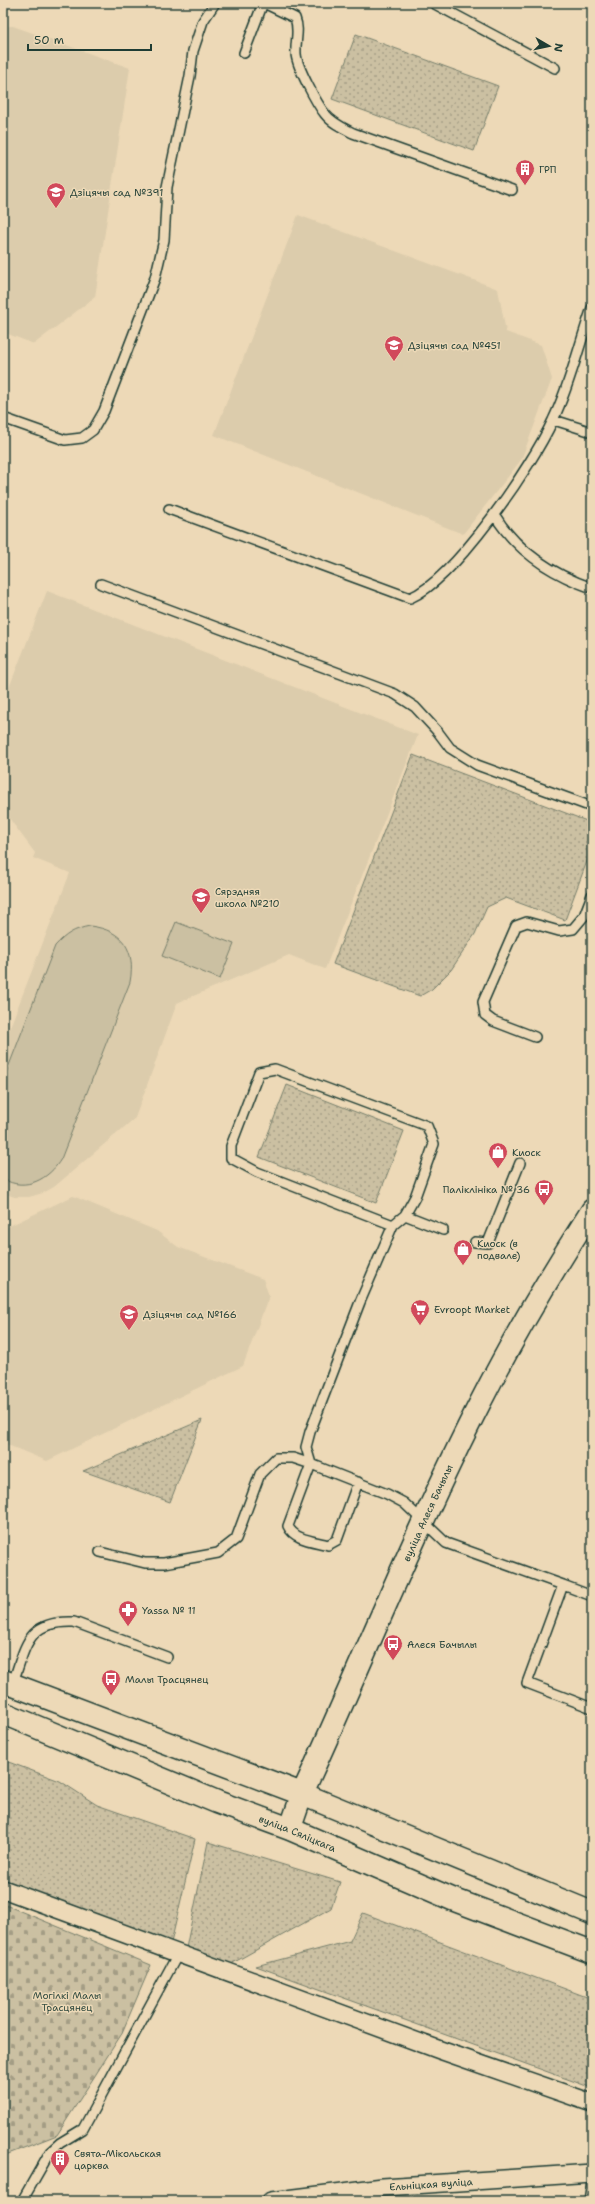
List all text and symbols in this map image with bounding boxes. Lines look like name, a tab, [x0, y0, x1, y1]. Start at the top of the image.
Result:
scale bar	[28, 26, 151, 52]
north arrow	[529, 26, 569, 66]
text: 50 m	[34, 32, 64, 48]
text: N	[550, 42, 566, 53]
building icon: ГРП	[514, 158, 536, 186]
place label: ГРП	[539, 163, 556, 176]
school or university icon: Дзіцячы сад №391	[45, 181, 67, 209]
place label: Дзіцячы сад №391	[70, 186, 163, 199]
school or university icon: Дзіцячы сад №451	[383, 334, 405, 362]
place label: Дзіцячы сад №451	[408, 339, 501, 352]
place label: Сярэдняя школа №210	[215, 885, 280, 910]
school or university icon: Сярэдняя школа №210	[190, 886, 212, 914]
shop icon: Киоск	[487, 1141, 509, 1169]
place label: Киоск	[512, 1146, 541, 1159]
bus stop icon: Паліклініка № 36	[533, 1178, 555, 1206]
place label: Паліклініка № 36	[443, 1183, 530, 1196]
place label: Киоск (в подвале)	[477, 1237, 520, 1262]
shop icon: Киоск (в подвале)	[452, 1238, 474, 1266]
supermarket icon: Evroopt Market	[409, 1298, 431, 1326]
school or university icon: Дзіцячы сад №166	[118, 1303, 140, 1331]
place label: Evroopt Market	[434, 1303, 510, 1316]
place label: Дзіцячы сад №166	[143, 1308, 237, 1321]
street label: вуліца Алеся Бачылы	[400, 1462, 455, 1563]
pharmacy icon: Yassa № 11	[117, 1599, 139, 1627]
place label: Yassa № 11	[142, 1604, 196, 1617]
bus stop icon: Алеся Бачылы	[382, 1633, 404, 1661]
place label: Алеся Бачылы	[407, 1638, 477, 1651]
bus stop icon: Малы Трасцянец	[100, 1668, 122, 1696]
place label: Малы Трасцянец	[125, 1673, 208, 1686]
street label: вуліца Сяліцкага	[257, 1812, 339, 1855]
park label: Могілкі Малы Трасцянец	[33, 1989, 101, 2014]
place label: Свята-Мікольская царква	[74, 2147, 161, 2172]
building icon: Свята-Мікольская царква	[49, 2148, 71, 2176]
street label: Ельніцкая вуліца	[389, 2174, 474, 2193]

